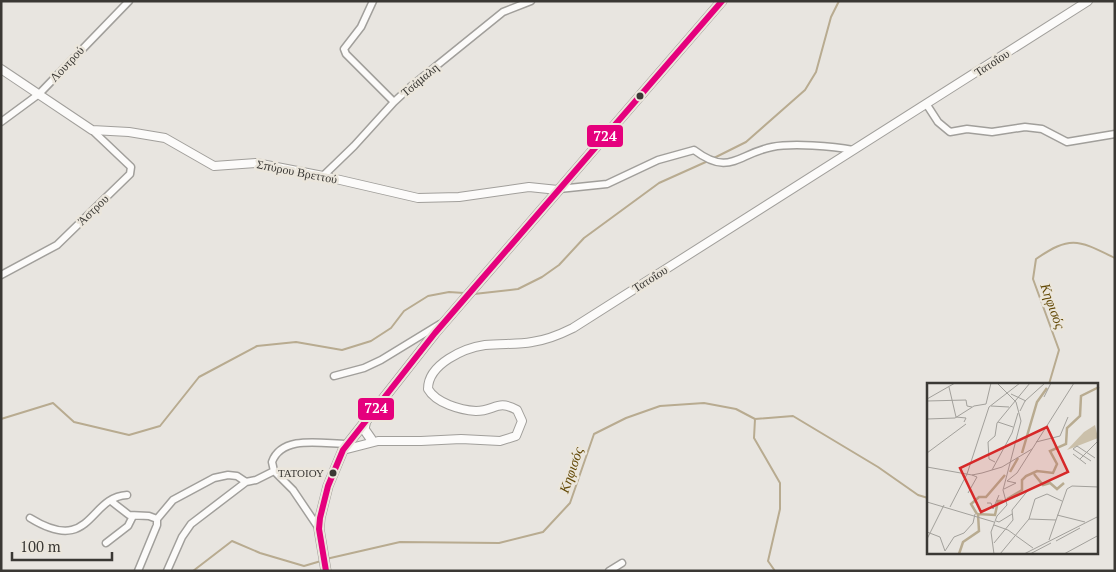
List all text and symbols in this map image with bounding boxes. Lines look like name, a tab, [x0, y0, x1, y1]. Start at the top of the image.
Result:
street label: Λουτρού	[46, 43, 87, 85]
street label: Τατοΐου	[971, 46, 1012, 79]
street label: Τσάμαλη	[398, 60, 442, 100]
unlabelled marker	[635, 91, 645, 101]
line badge: 724	[586, 124, 624, 148]
text: 724	[593, 126, 617, 145]
street label: Σπύρου Βρεττού	[256, 156, 339, 187]
street label: Άστρου	[74, 191, 112, 228]
street label: Τατοΐου	[629, 262, 670, 295]
water label: Κηφισός	[1036, 279, 1071, 332]
inset map	[927, 383, 1098, 554]
line badge: 724	[357, 397, 395, 421]
text: 724	[364, 398, 388, 417]
water label: Κηφισός	[553, 444, 587, 496]
place label: ΤΑΤΟΙΟΥ	[278, 466, 324, 480]
marker: ΤΑΤΟΙΟΥ	[328, 468, 338, 478]
scale bar	[12, 530, 112, 562]
text: 100 m	[20, 536, 61, 556]

